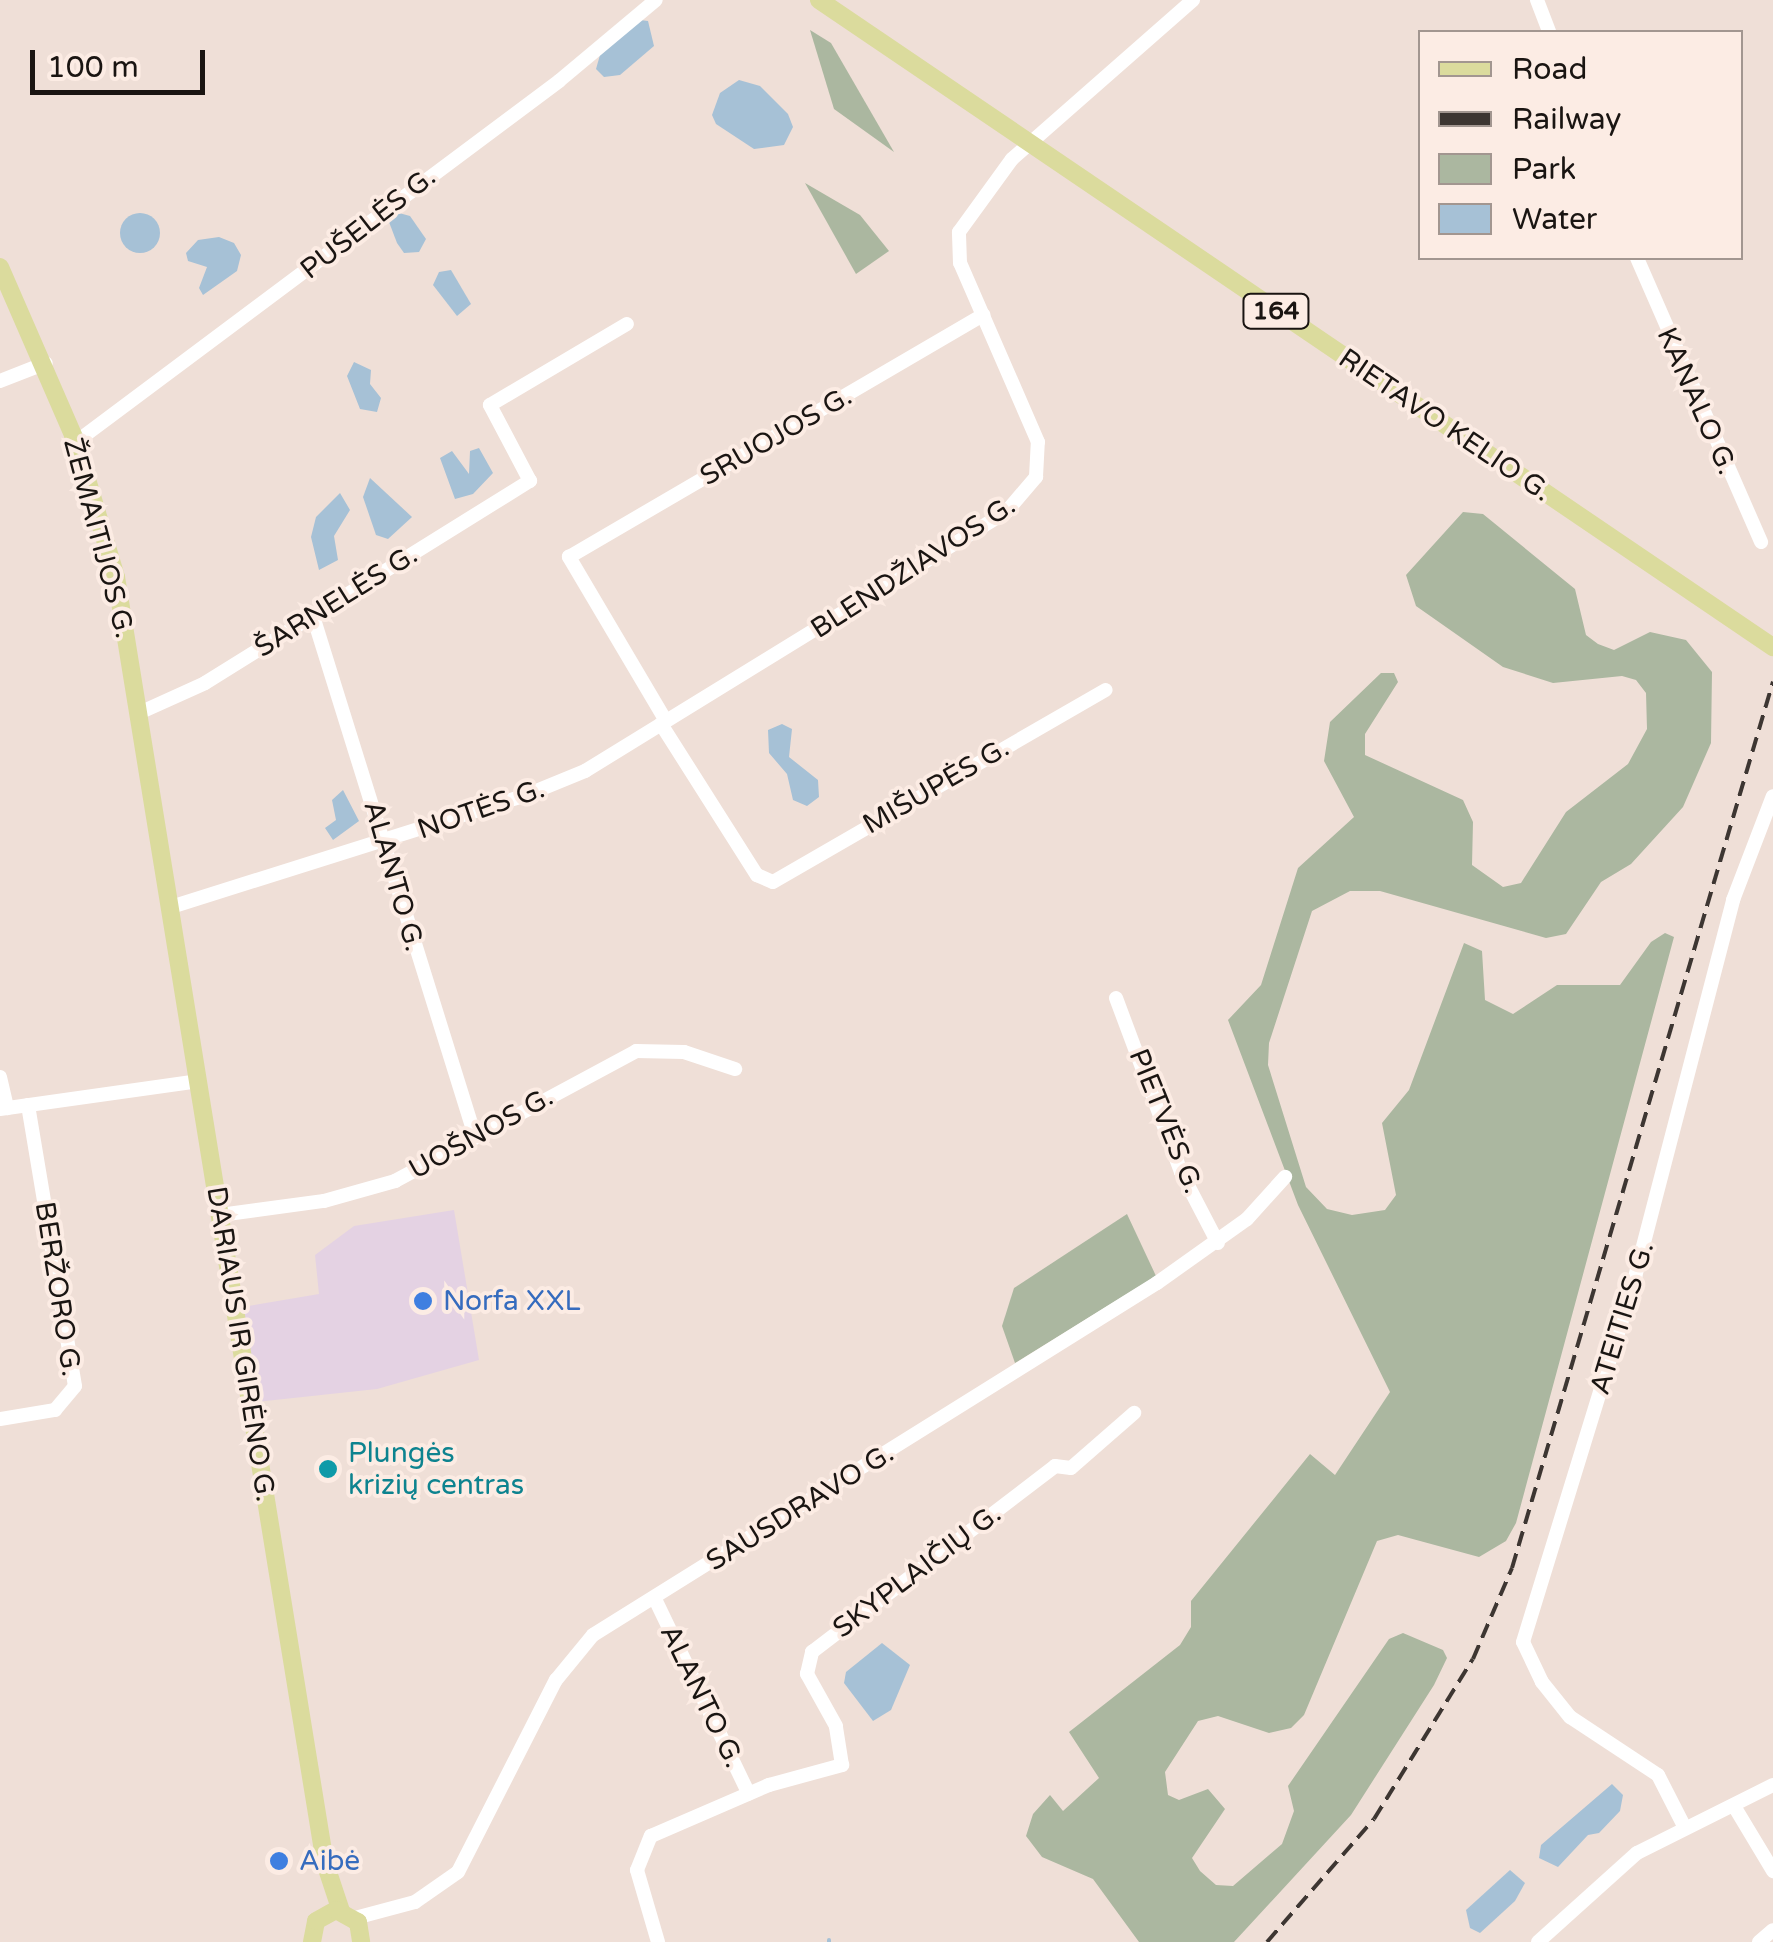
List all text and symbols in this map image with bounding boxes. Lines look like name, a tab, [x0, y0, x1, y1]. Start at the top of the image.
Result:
scale bar	[35, 30, 210, 92]
legend	[1418, 30, 1743, 260]
text: 100 m	[47, 49, 139, 86]
text: Road	[1512, 51, 1587, 88]
text: Railway	[1512, 101, 1621, 138]
text: Park	[1512, 151, 1576, 188]
street label: PUŠELĖS G.	[294, 160, 442, 286]
text: Water	[1512, 201, 1597, 238]
road number: 164	[1241, 291, 1311, 331]
street label: KANALO G.	[1650, 322, 1744, 480]
street label: RIETAVO KELIO G.	[1332, 341, 1558, 509]
street label: SRUOJOS G.	[694, 379, 858, 493]
street label: ŽEMAITIJOS G.	[56, 434, 142, 642]
street label: BLENDŽIAVOS G.	[804, 488, 1022, 646]
street label: ŠARNELĖS G.	[248, 538, 424, 664]
street label: MIŠUPĖS G.	[857, 731, 1015, 841]
street label: NOTĖS G.	[413, 772, 549, 846]
street label: ALANTO G.	[357, 797, 431, 955]
street label: PIETVĖS G.	[1122, 1044, 1210, 1198]
street label: UOŠNOS G.	[403, 1080, 559, 1186]
street label: DARIAUS IR GIRĖNO G.	[199, 1184, 283, 1504]
street label: BERŽORO G.	[28, 1199, 88, 1379]
street label: ATEITIES G.	[1583, 1238, 1661, 1398]
place label: Norfa XXL	[443, 1284, 581, 1318]
marker: Norfa XXL	[412, 1290, 434, 1312]
place label: Plungės krizių centras	[348, 1436, 524, 1502]
street label: SAUSDRAVO G.	[700, 1436, 900, 1578]
marker: Plungės krizių centras	[317, 1458, 339, 1480]
street label: SKYPLAIČIŲ G.	[826, 1497, 1008, 1645]
street label: ALANTO G.	[653, 1619, 751, 1773]
place label: Aibė	[299, 1844, 360, 1878]
marker: Aibė	[268, 1850, 290, 1872]

